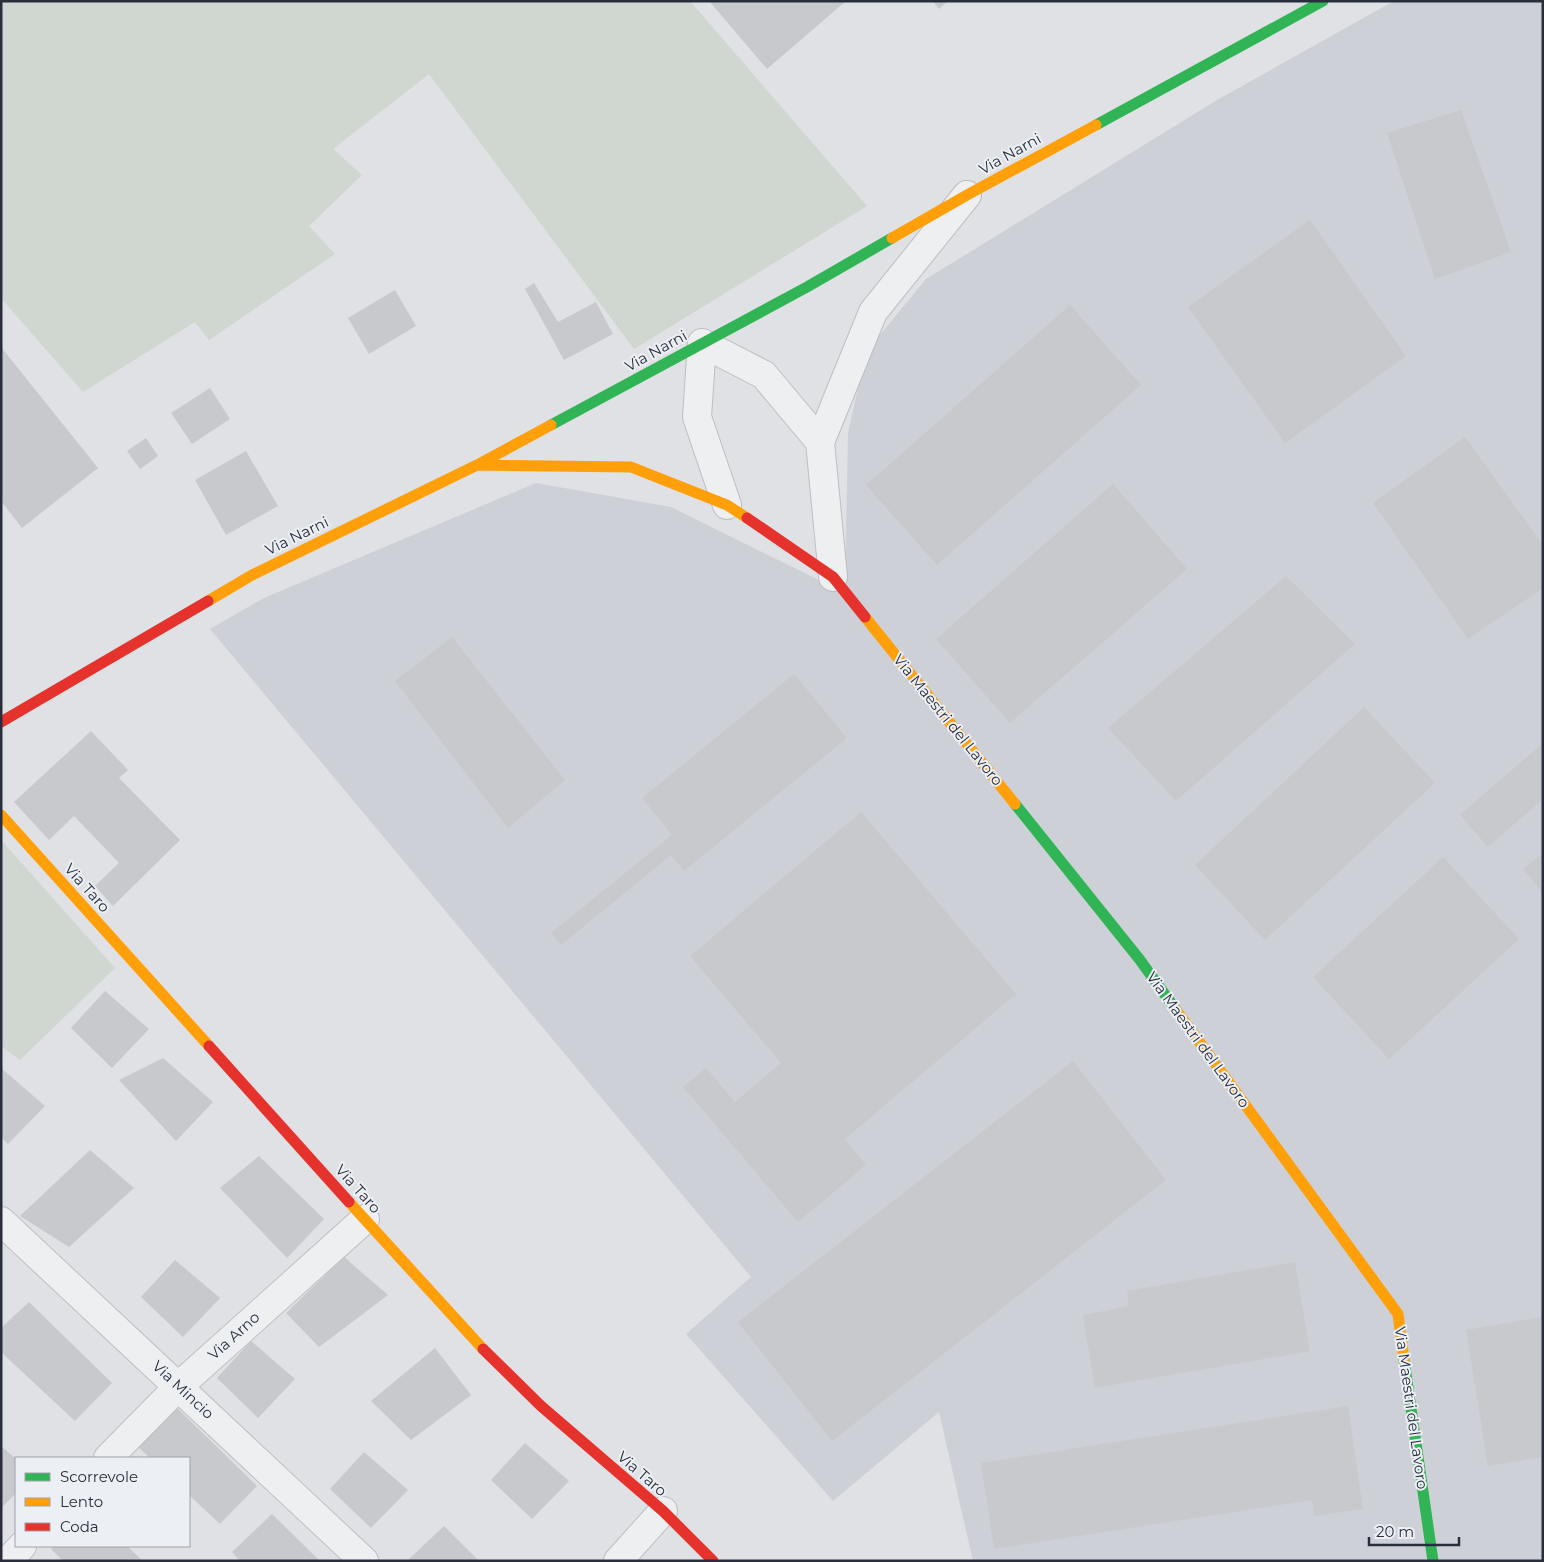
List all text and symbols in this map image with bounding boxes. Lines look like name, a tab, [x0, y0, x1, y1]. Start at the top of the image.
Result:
street label: Via Narni	[975, 129, 1044, 178]
street label: Via Narni	[621, 326, 690, 375]
street label: Via Narni	[262, 512, 332, 559]
street label: Via Maestri del Lavoro	[889, 650, 1007, 789]
street label: Via Taro	[60, 859, 114, 916]
street label: Via Maestri del Lavoro	[1143, 968, 1254, 1112]
street label: Via Taro	[331, 1160, 385, 1217]
street label: Via Arno	[204, 1307, 264, 1364]
street label: Via Maestri del Lavoro	[1391, 1325, 1432, 1490]
street label: Via Mincio	[149, 1356, 218, 1423]
street label: Via Taro	[614, 1447, 671, 1500]
legend	[15, 1457, 190, 1547]
text: Scorrevole	[60, 1467, 138, 1486]
text: Lento	[60, 1492, 103, 1511]
scale bar	[1369, 1514, 1459, 1546]
text: Coda	[60, 1517, 99, 1536]
text: 20 m	[1376, 1522, 1414, 1541]

